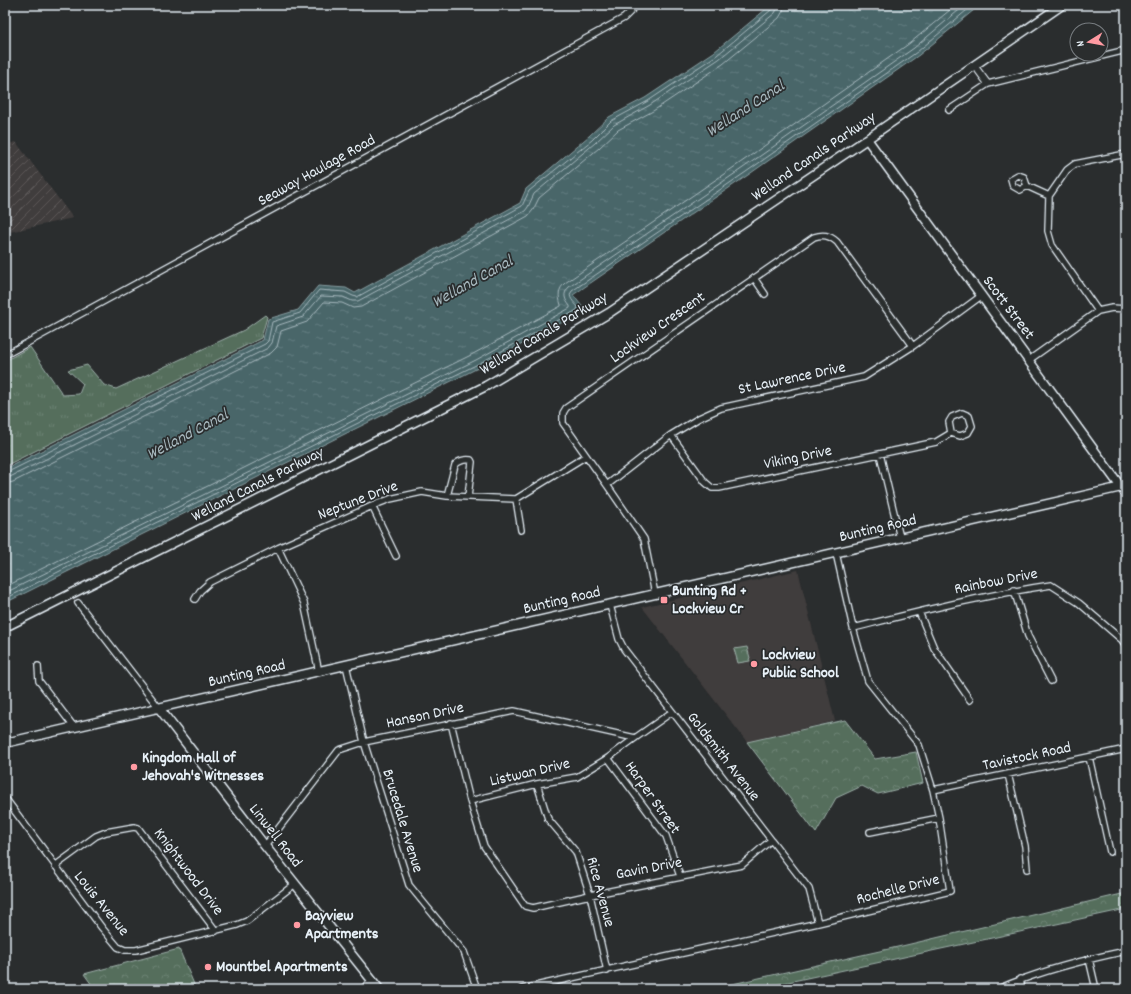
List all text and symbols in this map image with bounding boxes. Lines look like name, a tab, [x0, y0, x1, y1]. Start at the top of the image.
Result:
north arrow	[1069, 22, 1109, 62]
text: N	[1073, 39, 1090, 48]
water label: Welland Canal	[702, 75, 792, 144]
street label: Welland Canals Parkway	[747, 106, 881, 207]
street label: Seaway Haulage Road	[254, 129, 380, 213]
water label: Welland Canal	[428, 250, 520, 315]
street label: Scott Street	[976, 271, 1040, 345]
street label: Welland Canals Parkway	[476, 286, 613, 381]
street label: Lockview Crescent	[606, 287, 710, 369]
street label: St Lawrence Drive	[736, 356, 848, 402]
water label: Welland Canal	[143, 404, 235, 468]
street label: Viking Drive	[762, 440, 834, 476]
street label: Welland Canals Parkway	[188, 441, 329, 528]
street label: Neptune Drive	[315, 475, 401, 527]
street label: Bunting Road	[837, 509, 919, 549]
street label: Rainbow Drive	[952, 563, 1040, 601]
place label: Bunting Rd + Lockview Cr	[672, 580, 747, 621]
street label: Bunting Road	[521, 581, 603, 621]
marker: Bunting Rd + Lockview Cr	[659, 595, 669, 605]
place label: Lockview Public School	[762, 644, 839, 685]
street label: Bunting Road	[206, 654, 288, 694]
marker: Lockview Public School	[749, 659, 759, 669]
street label: Hanson Drive	[384, 697, 466, 735]
street label: Goldsmith Avenue	[681, 707, 765, 807]
street label: Tavistock Road	[981, 736, 1073, 778]
place label: Kingdom Hall of Jehovah's Witnesses	[142, 747, 264, 788]
street label: Listwan Drive	[488, 753, 572, 793]
street label: Harper Street	[618, 757, 686, 839]
marker: Kingdom Hall of Jehovah's Witnesses	[129, 762, 139, 772]
street label: Brucedale Avenue	[375, 766, 429, 876]
street label: Linwell Road	[243, 799, 307, 873]
street label: Knightwood Drive	[147, 823, 229, 921]
street label: Gavin Drive	[614, 851, 684, 887]
street label: Rice Avenue	[580, 854, 620, 930]
street label: Louis Avenue	[68, 867, 134, 941]
street label: Rochelle Drive	[854, 869, 942, 911]
place label: Bayview Apartments	[305, 905, 379, 946]
marker: Bayview Apartments	[292, 920, 302, 930]
place label: Mountbel Apartments	[216, 956, 348, 979]
marker: Mountbel Apartments	[203, 962, 213, 972]

